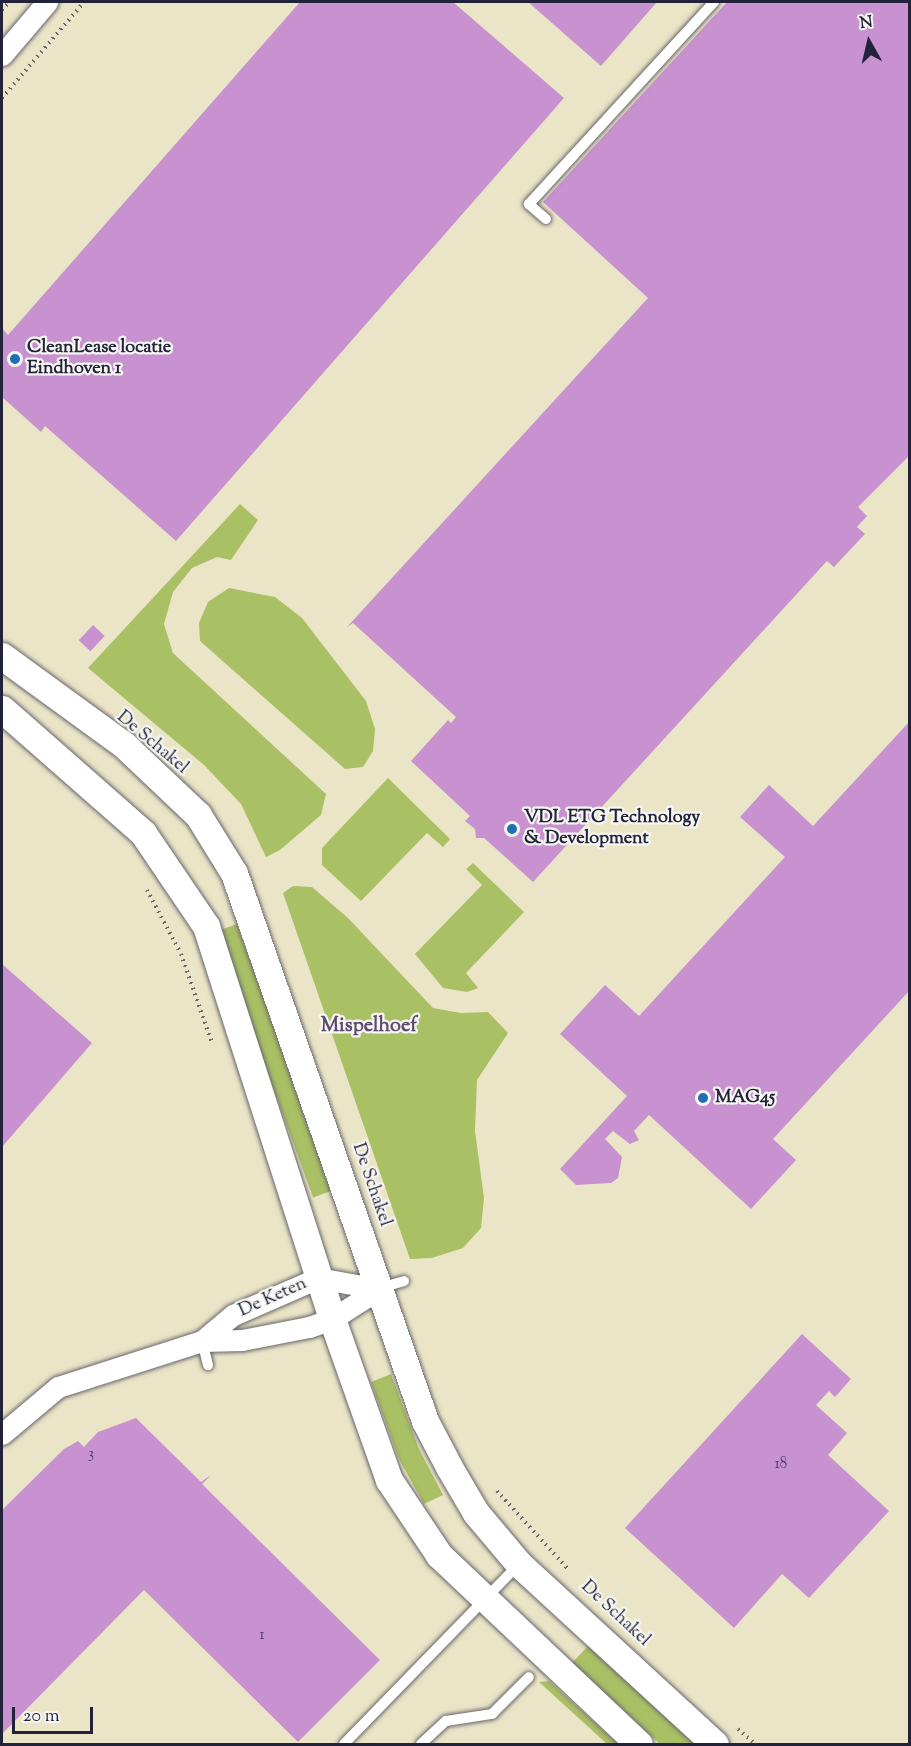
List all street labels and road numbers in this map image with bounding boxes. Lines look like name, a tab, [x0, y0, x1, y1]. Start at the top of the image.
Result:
street label: De Schakel	[112, 707, 192, 779]
street label: De Schakel	[347, 1140, 395, 1230]
street label: De Keten	[236, 1273, 310, 1323]
street label: De Schakel	[576, 1576, 654, 1652]

